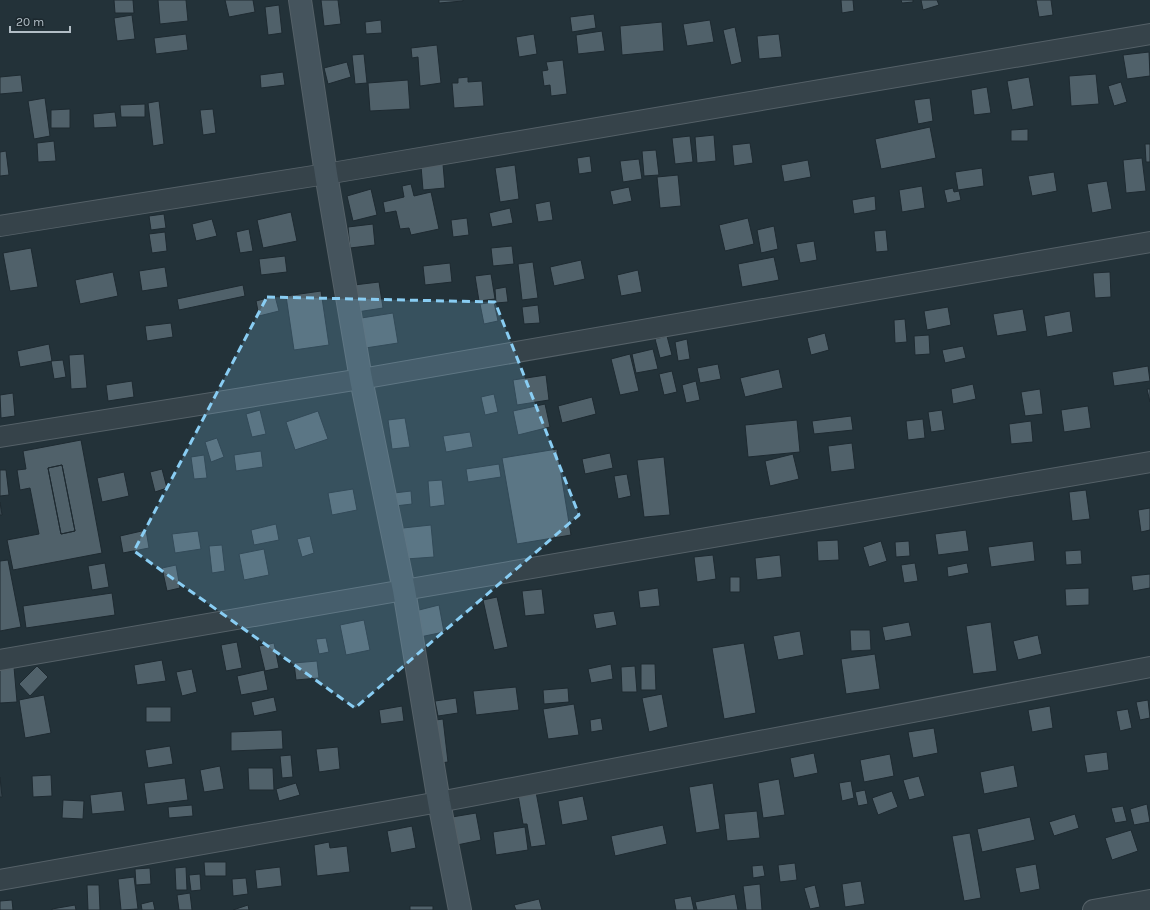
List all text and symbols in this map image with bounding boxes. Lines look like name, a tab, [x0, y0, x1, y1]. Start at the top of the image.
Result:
scale bar	[10, 8, 70, 34]
text: 20 m	[16, 15, 44, 29]

